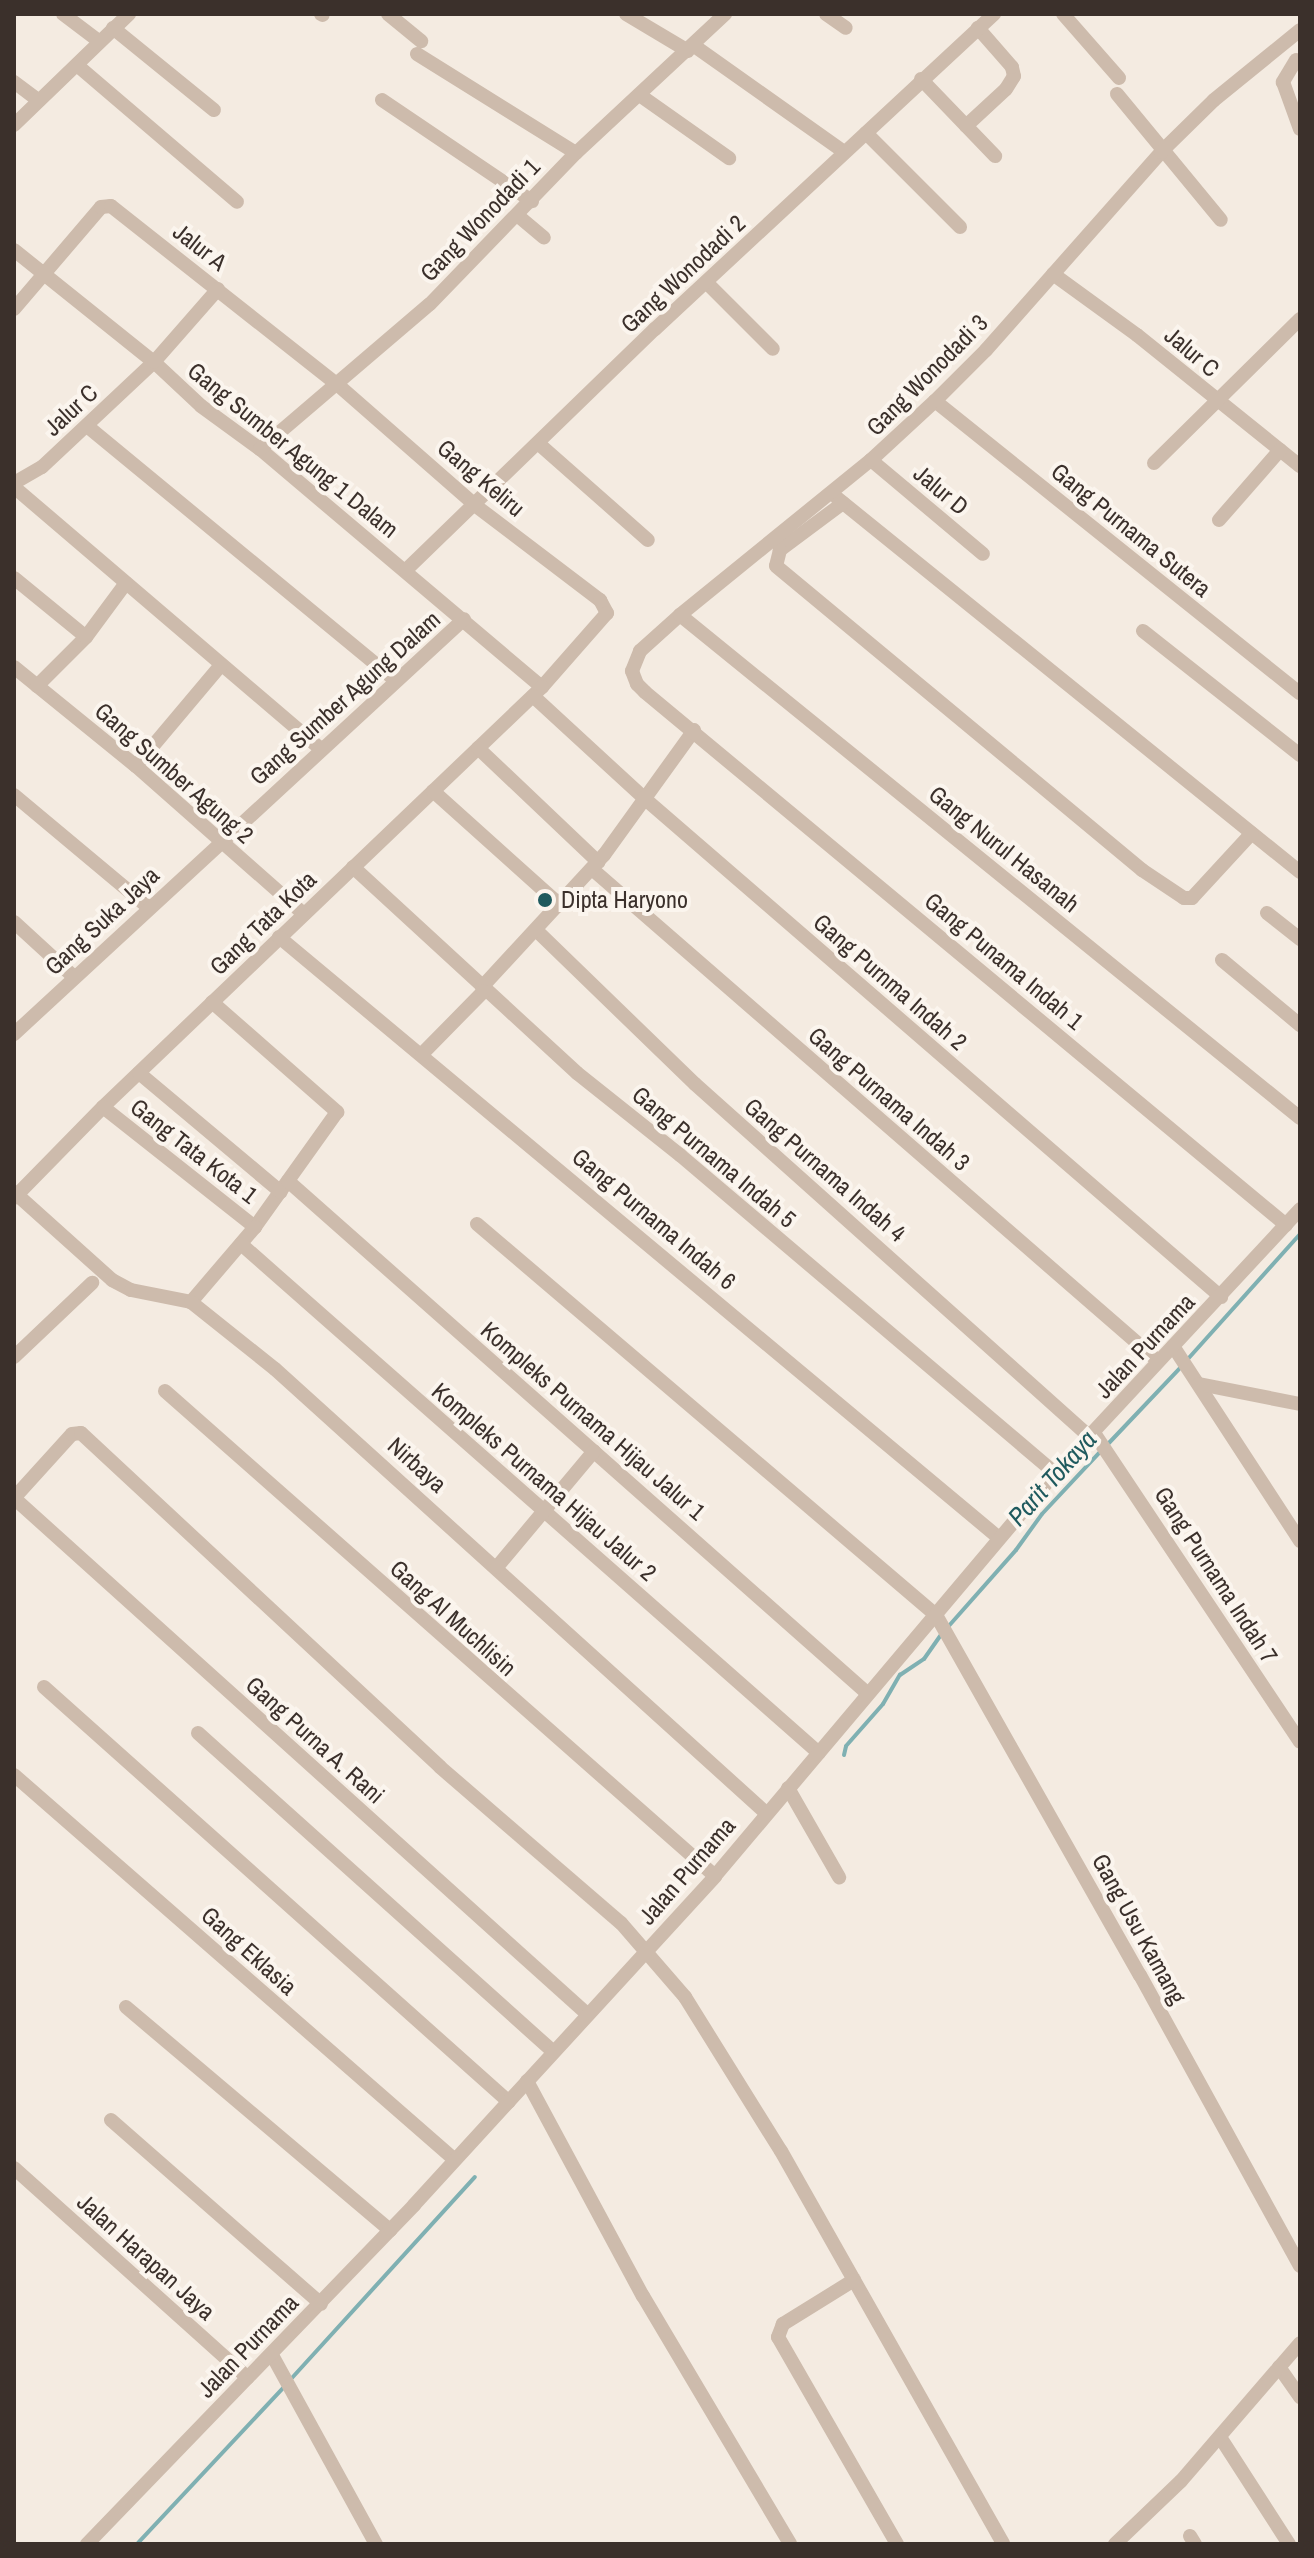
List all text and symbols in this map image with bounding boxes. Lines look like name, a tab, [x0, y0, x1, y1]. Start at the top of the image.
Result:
street label: Gang Wonodadi 1	[414, 153, 546, 287]
street label: Gang Wonodadi 2	[615, 209, 751, 339]
street label: Jalur A	[167, 217, 233, 277]
street label: Gang Wonodadi 3	[860, 308, 994, 442]
street label: Jalur C	[1159, 321, 1225, 383]
street label: Gang Sumber Agung 1 Dalam	[181, 356, 405, 544]
street label: Jalur C	[38, 378, 104, 442]
street label: Gang Keliru	[432, 433, 530, 523]
street label: Gang Purnama Sutera	[1045, 457, 1217, 603]
street label: Jalur D	[908, 459, 974, 521]
street label: Gang Sumber Agung Dalam	[244, 605, 446, 791]
street label: Gang Sumber Agung 2	[89, 696, 259, 850]
street label: Gang Nurul Hasanah	[923, 780, 1085, 918]
street label: Gang Suka Jaya	[39, 861, 165, 981]
street label: Gang Tata Kota	[204, 865, 322, 981]
place label: Dipta Haryono	[561, 886, 688, 914]
street label: Gang Punama Indah 1	[919, 886, 1089, 1036]
marker: Dipta Haryono	[536, 891, 554, 909]
street label: Gang Purnma Indah 2	[807, 908, 973, 1056]
street label: Gang Purnama Indah 3	[802, 1021, 976, 1177]
street label: Gang Purnama Indah 5	[626, 1080, 802, 1234]
street label: Gang Tata Kota 1	[125, 1092, 263, 1210]
street label: Gang Purnama Indah 4	[738, 1092, 912, 1248]
street label: Gang Purnama Indah 6	[566, 1142, 742, 1296]
street label: Jalan Purnama	[1089, 1288, 1201, 1404]
street label: Kompleks Purnama Hijau Jalur 1	[475, 1316, 711, 1526]
street label: Kompleks Purnama Hijau Jalur 2	[426, 1377, 662, 1587]
water label: Parit Tokaya	[1001, 1424, 1103, 1532]
street label: Nirbaya	[382, 1431, 452, 1499]
street label: Gang Purnama Indah 7	[1148, 1481, 1284, 1669]
street label: Gang Al Muchlisin	[384, 1554, 522, 1682]
street label: Gang Purna A. Rani	[240, 1670, 390, 1810]
street label: Jalan Purnama	[633, 1812, 741, 1930]
street label: Gang Usu Kamang	[1086, 1849, 1192, 2009]
street label: Gang Eklasia	[195, 1901, 303, 2001]
street label: Jalan Harapan Jaya	[71, 2188, 221, 2326]
street label: Jalan Purnama	[192, 2288, 304, 2404]

